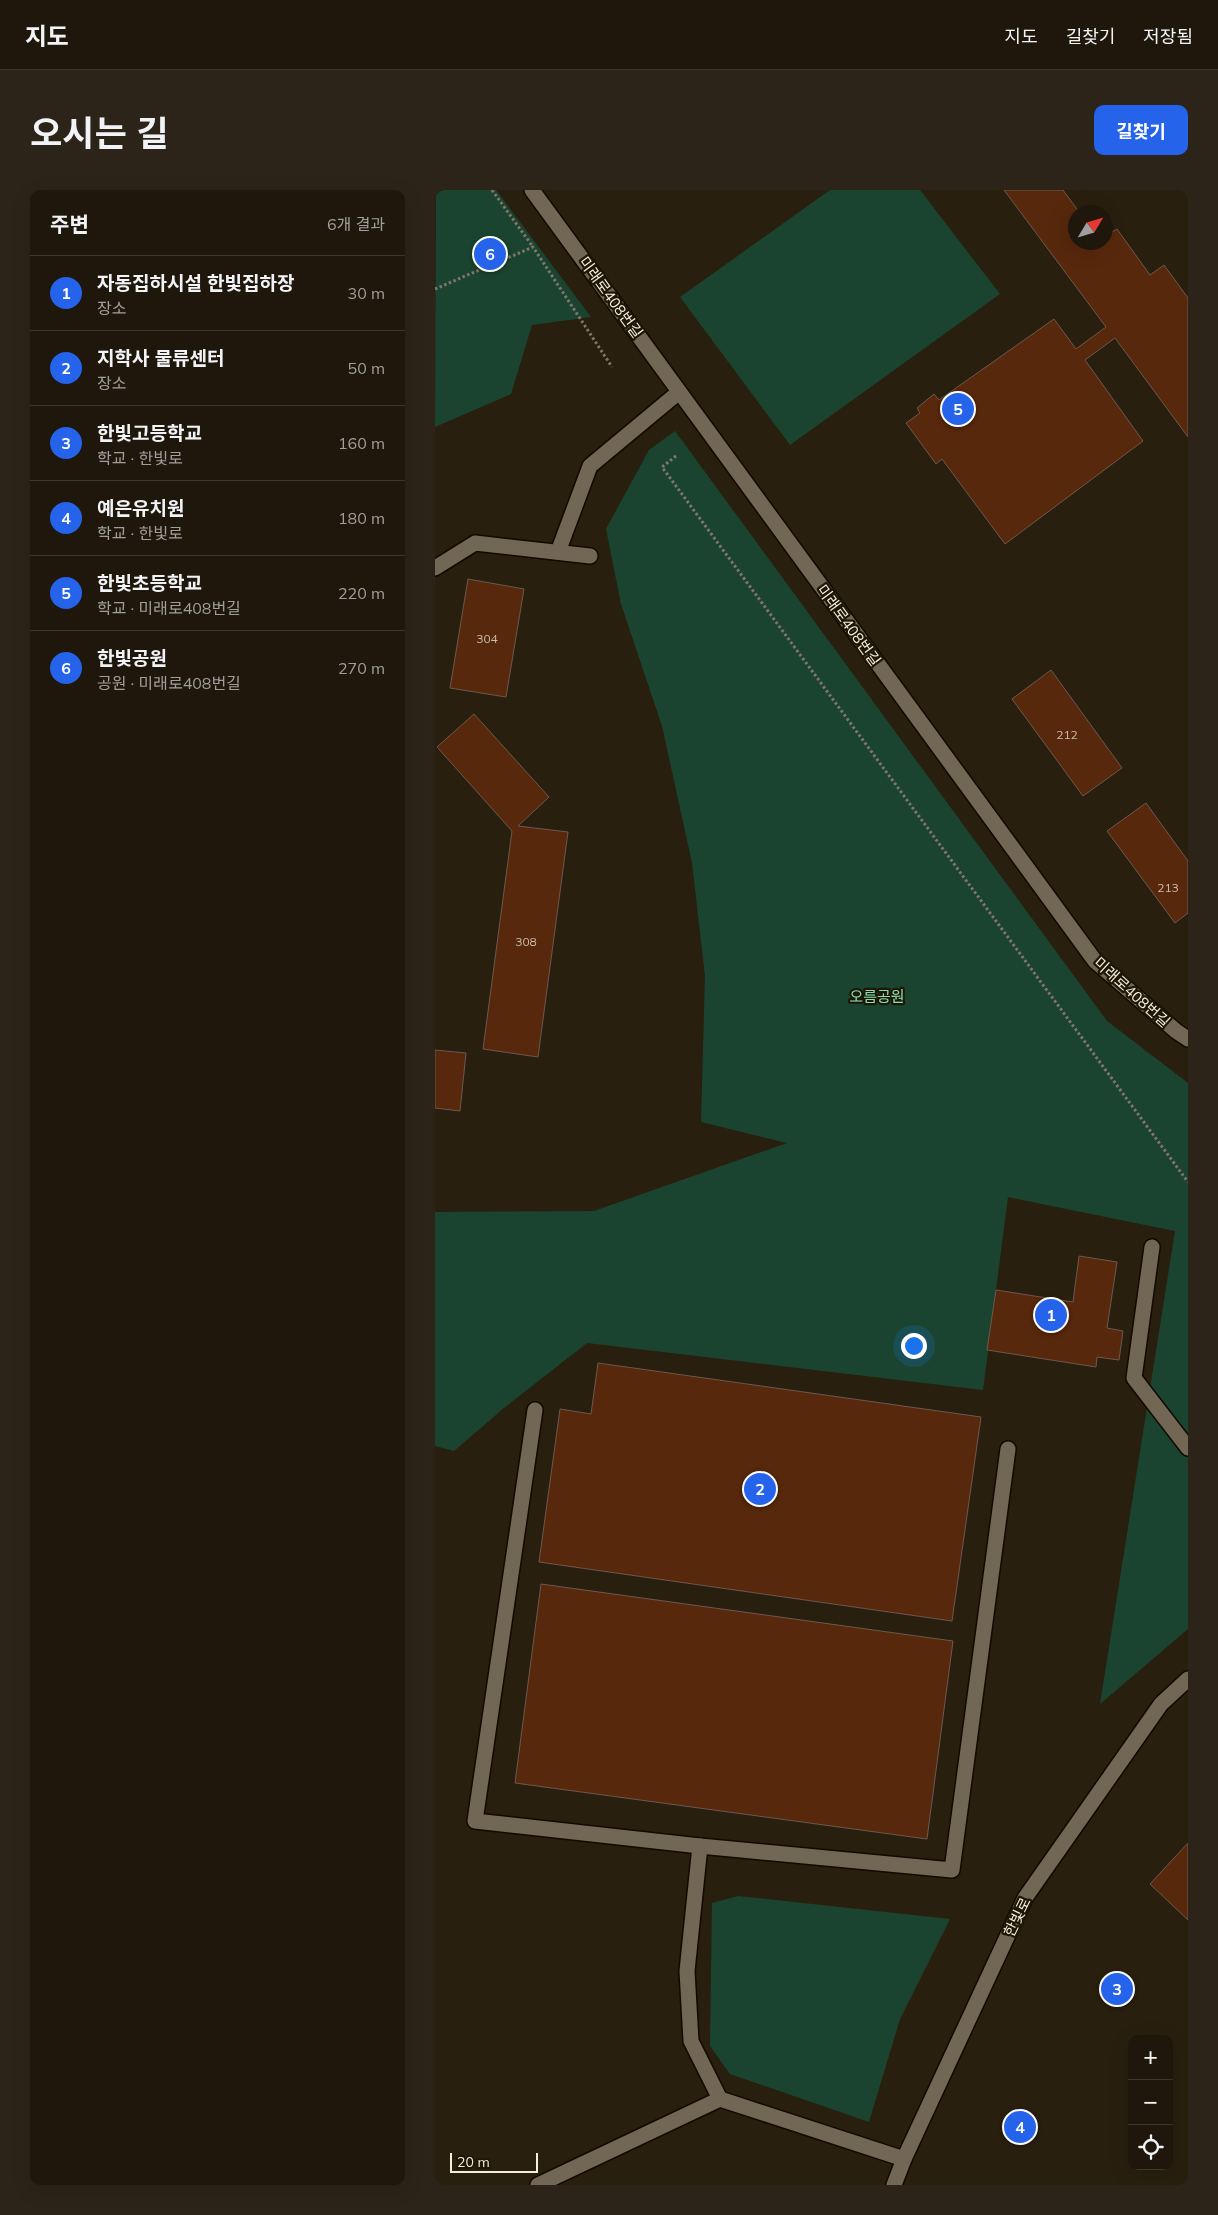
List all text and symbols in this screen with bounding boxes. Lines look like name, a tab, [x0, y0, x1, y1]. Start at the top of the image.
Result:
text: 지도	[25, 21, 69, 51]
text: 지도	[1005, 25, 1038, 48]
text: 길찾기	[1066, 25, 1115, 48]
text: 저장됨	[1143, 25, 1193, 48]
button: 길찾기	[1094, 105, 1188, 155]
text: 오시는 길	[30, 111, 168, 155]
north arrow	[1068, 205, 1113, 250]
text: 주변	[50, 211, 89, 237]
text: 6개 결과	[327, 214, 385, 234]
pin: 6	[474, 235, 506, 273]
street label: 미래로408번길	[575, 253, 647, 341]
text: 자동집하시설 한빛집하장	[97, 271, 295, 295]
text: 1	[61, 283, 71, 303]
text: 30 m	[348, 283, 385, 303]
text: 장소	[97, 298, 126, 318]
text: 지학사 물류센터	[97, 346, 225, 370]
text: 2	[61, 358, 71, 378]
text: 50 m	[348, 358, 385, 378]
text: 장소	[97, 373, 126, 393]
pin: 5	[942, 390, 974, 428]
text: 한빛고등학교	[97, 421, 202, 445]
text: 3	[61, 433, 71, 453]
text: 160 m	[338, 433, 385, 453]
text: 학교 · 한빛로	[97, 448, 183, 468]
text: 예은유치원	[97, 496, 184, 520]
text: 4	[61, 508, 71, 528]
text: 180 m	[338, 508, 385, 528]
text: 학교 · 한빛로	[97, 523, 183, 543]
text: 한빛초등학교	[97, 571, 202, 595]
street label: 미래로408번길	[813, 581, 885, 669]
text: 5	[61, 583, 71, 603]
text: 220 m	[338, 583, 385, 603]
text: 학교 · 미래로408번길	[97, 598, 241, 618]
house number: 304	[476, 631, 498, 646]
text: 한빛공원	[97, 646, 167, 670]
text: 6	[61, 658, 71, 678]
text: 270 m	[338, 658, 385, 678]
text: 공원 · 미래로408번길	[97, 673, 241, 693]
house number: 212	[1056, 727, 1078, 742]
house number: 213	[1157, 880, 1179, 895]
house number: 308	[515, 934, 537, 949]
street label: 미래로408번길	[1090, 953, 1174, 1031]
park label: 오름공원	[849, 987, 905, 1006]
pin: 1	[1035, 1296, 1067, 1334]
your location	[901, 1333, 927, 1359]
pin: 2	[744, 1470, 776, 1508]
street label: 한빛로	[999, 1894, 1035, 1940]
pin: 3	[1101, 1970, 1133, 2008]
map controls	[1128, 2035, 1173, 2170]
button: +	[1128, 2035, 1173, 2080]
button: −	[1128, 2080, 1173, 2125]
pin: 4	[1004, 2108, 1036, 2146]
button: locate	[1128, 2125, 1173, 2170]
scale bar	[450, 2150, 537, 2173]
text: 20 m	[457, 2153, 490, 2171]

